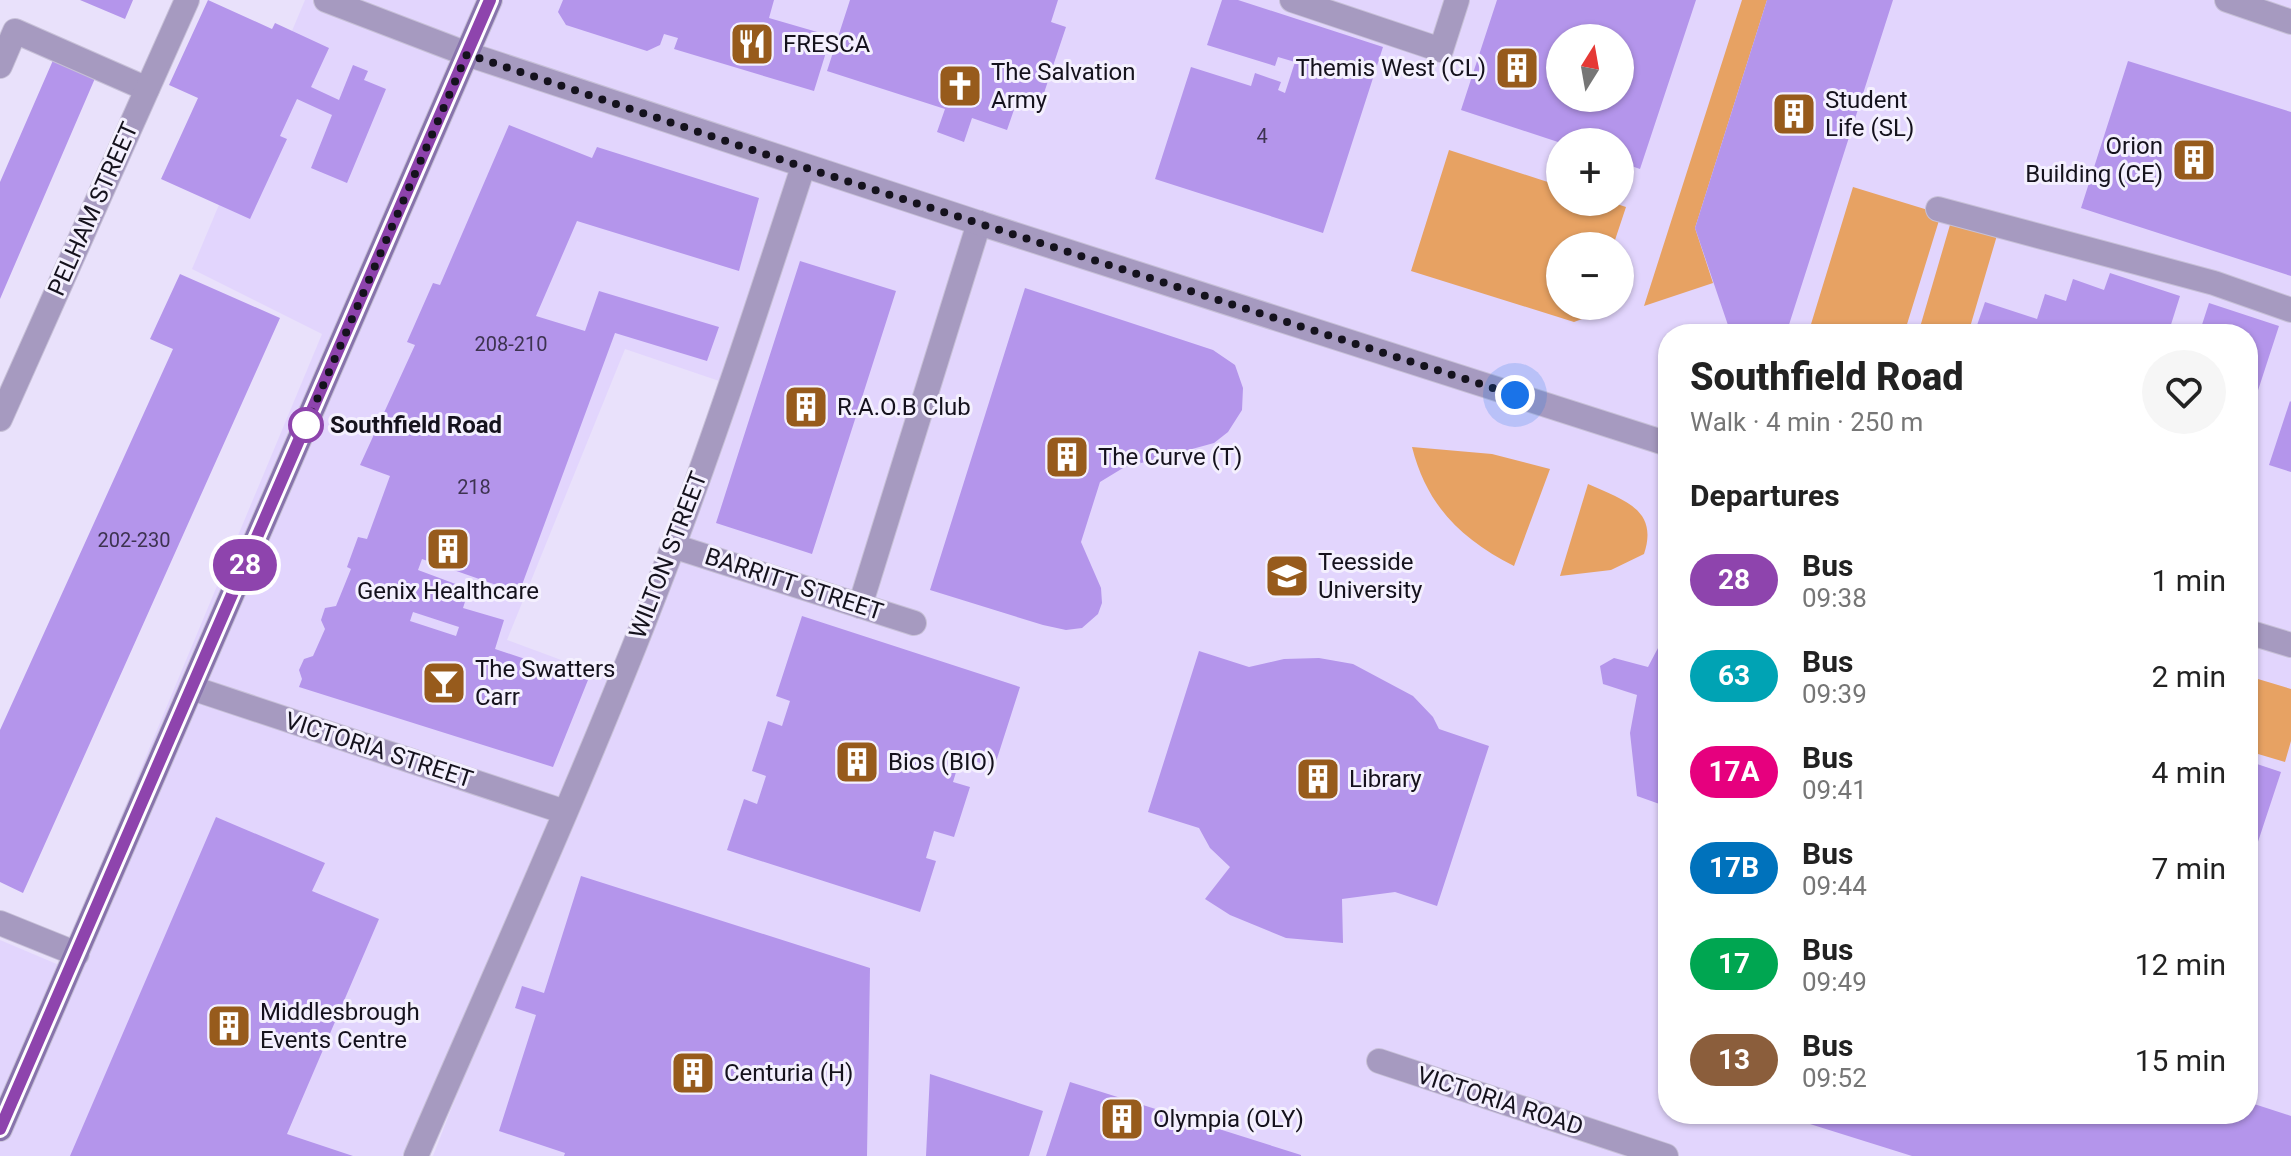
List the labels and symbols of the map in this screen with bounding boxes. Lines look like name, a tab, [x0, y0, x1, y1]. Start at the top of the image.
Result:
restaurant icon: FRESCA	[728, 20, 776, 68]
north arrow	[1546, 24, 1634, 112]
place label: FRESCA	[783, 30, 871, 58]
building icon: Themis West (CL)	[1493, 44, 1541, 92]
place label: Themis West (CL)	[1296, 54, 1486, 82]
place label: The Salvation Army	[991, 58, 1136, 114]
church icon: The Salvation Army	[936, 62, 984, 110]
place label: Student Life (SL)	[1825, 86, 1914, 142]
building icon: Student Life (SL)	[1770, 90, 1818, 138]
street label: PELHAM STREET	[42, 118, 144, 300]
house number: 4	[1256, 124, 1268, 148]
place label: Orion Building (CE)	[2025, 132, 2163, 188]
building icon: Orion Building (CE)	[2170, 136, 2218, 184]
house number: 208-210	[475, 332, 547, 356]
your location	[1495, 375, 1535, 415]
building icon: R.A.O.B Club	[782, 383, 830, 431]
place label: R.A.O.B Club	[837, 393, 971, 421]
marker: Southfield Road	[289, 408, 323, 442]
place label: Southfield Road	[330, 411, 502, 439]
building icon: The Curve (T)	[1043, 433, 1091, 481]
place label: The Curve (T)	[1098, 443, 1242, 471]
street label: WILTON STREET	[623, 468, 713, 642]
house number: 218	[457, 475, 491, 499]
building icon: Genix Healthcare	[424, 525, 472, 573]
house number: 202-230	[98, 528, 170, 552]
line badge: 28	[209, 539, 281, 591]
street label: BARRITT STREET	[701, 542, 887, 626]
place label: Teesside University	[1318, 548, 1423, 604]
school or university icon: Teesside University	[1263, 552, 1311, 600]
place label: Genix Healthcare	[357, 577, 539, 605]
place label: The Swatters Carr	[475, 655, 616, 711]
bar icon: The Swatters Carr	[420, 659, 468, 707]
street label: VICTORIA STREET	[281, 706, 477, 794]
building icon: Bios (BIO)	[833, 738, 881, 786]
place label: Bios (BIO)	[888, 748, 995, 776]
building icon: Library	[1294, 755, 1342, 803]
place label: Library	[1349, 765, 1422, 793]
place label: Middlesbrough Events Centre	[260, 998, 420, 1054]
building icon: Middlesbrough Events Centre	[205, 1002, 253, 1050]
building icon: Centuria (H)	[669, 1049, 717, 1097]
place label: Centuria (H)	[724, 1059, 853, 1087]
street label: VICTORIA ROAD	[1413, 1061, 1587, 1141]
building icon: Olympia (OLY)	[1098, 1095, 1146, 1143]
place label: Olympia (OLY)	[1153, 1105, 1304, 1133]

